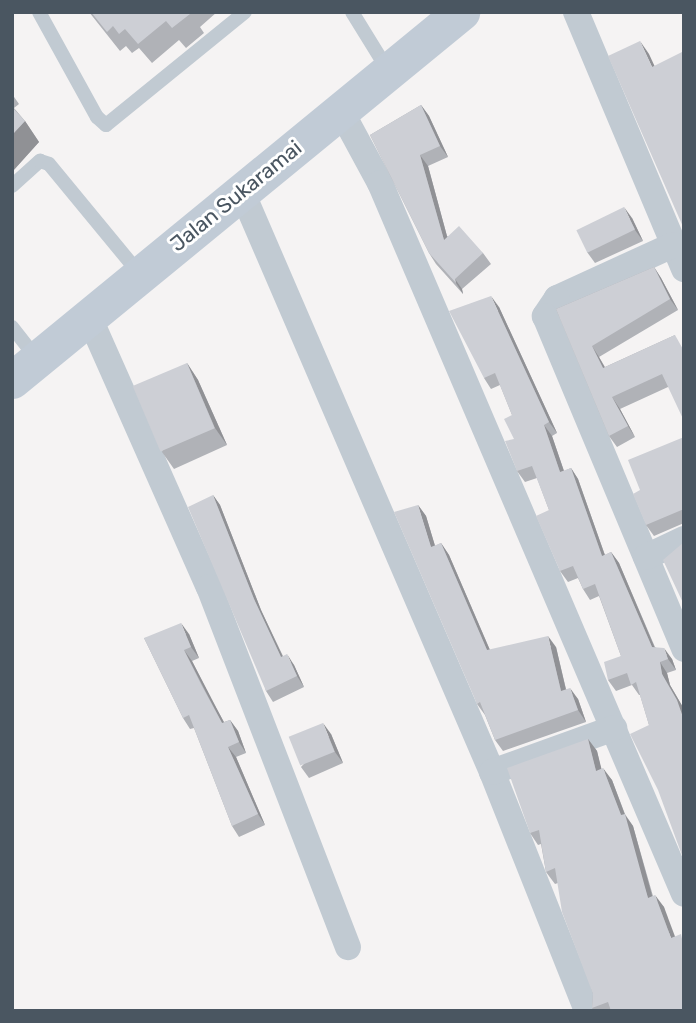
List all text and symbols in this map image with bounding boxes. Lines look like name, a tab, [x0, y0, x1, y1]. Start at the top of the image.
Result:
street label: Jalan Sukaramai	[165, 135, 307, 257]

